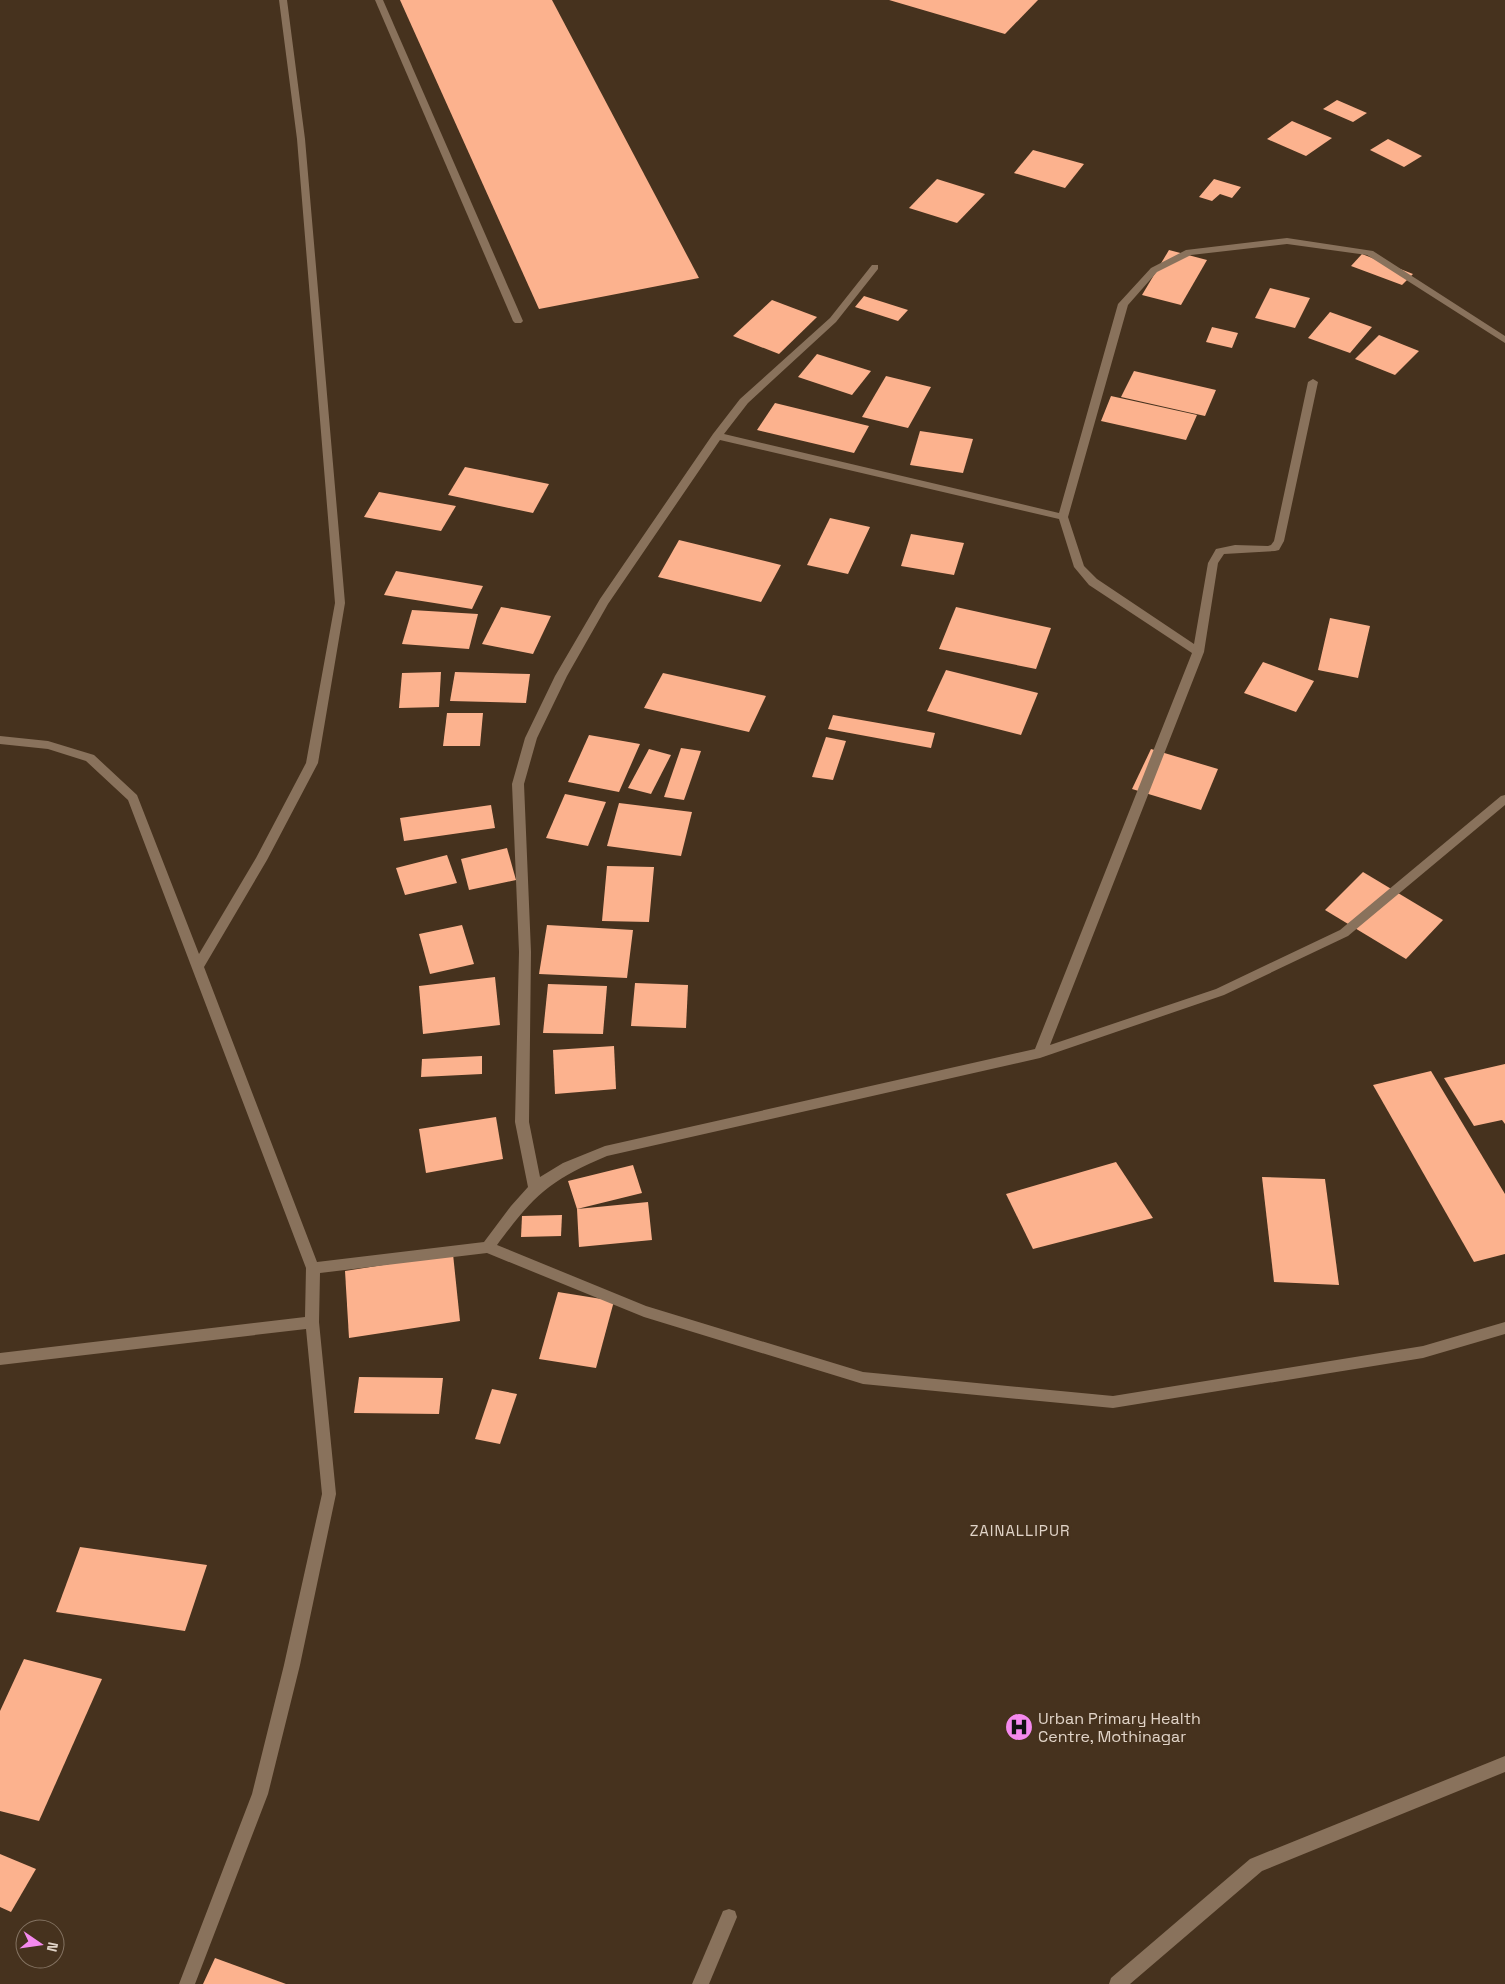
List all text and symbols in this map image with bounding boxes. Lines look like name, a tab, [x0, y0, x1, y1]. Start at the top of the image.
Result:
district label: ZAINALLIPUR	[970, 1521, 1070, 1540]
place label: Urban Primary Health Centre, Mothinagar	[1038, 1708, 1201, 1747]
hospital icon: Urban Primary Health Centre, Mothinagar	[1004, 1712, 1034, 1742]
north arrow	[15, 1919, 65, 1969]
text: N	[43, 1940, 62, 1954]

